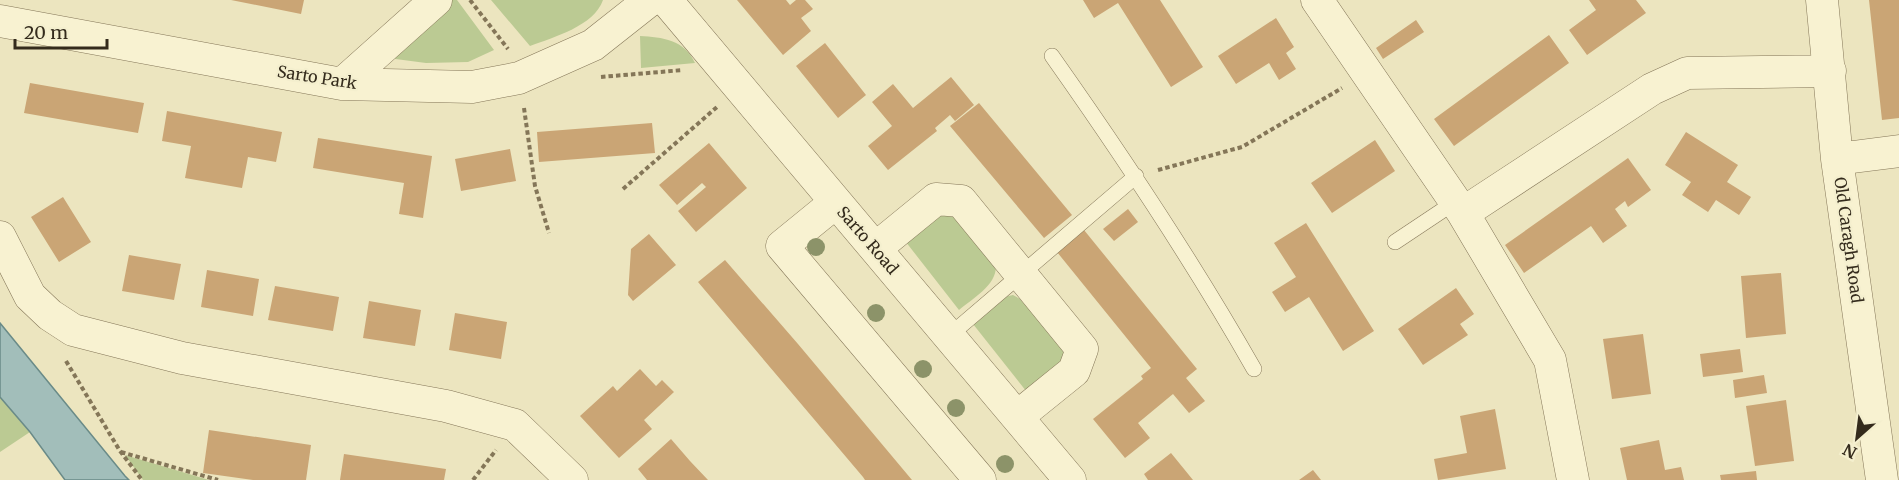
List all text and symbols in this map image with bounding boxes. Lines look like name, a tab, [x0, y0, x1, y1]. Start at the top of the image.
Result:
scale bar	[15, 12, 106, 50]
text: 20 m	[24, 21, 68, 44]
street label: Sarto Park	[276, 61, 359, 93]
street label: Old Caragh Road	[1830, 176, 1868, 305]
street label: Sarto Road	[833, 202, 903, 278]
north arrow	[1827, 408, 1887, 468]
text: N	[1839, 439, 1860, 463]

